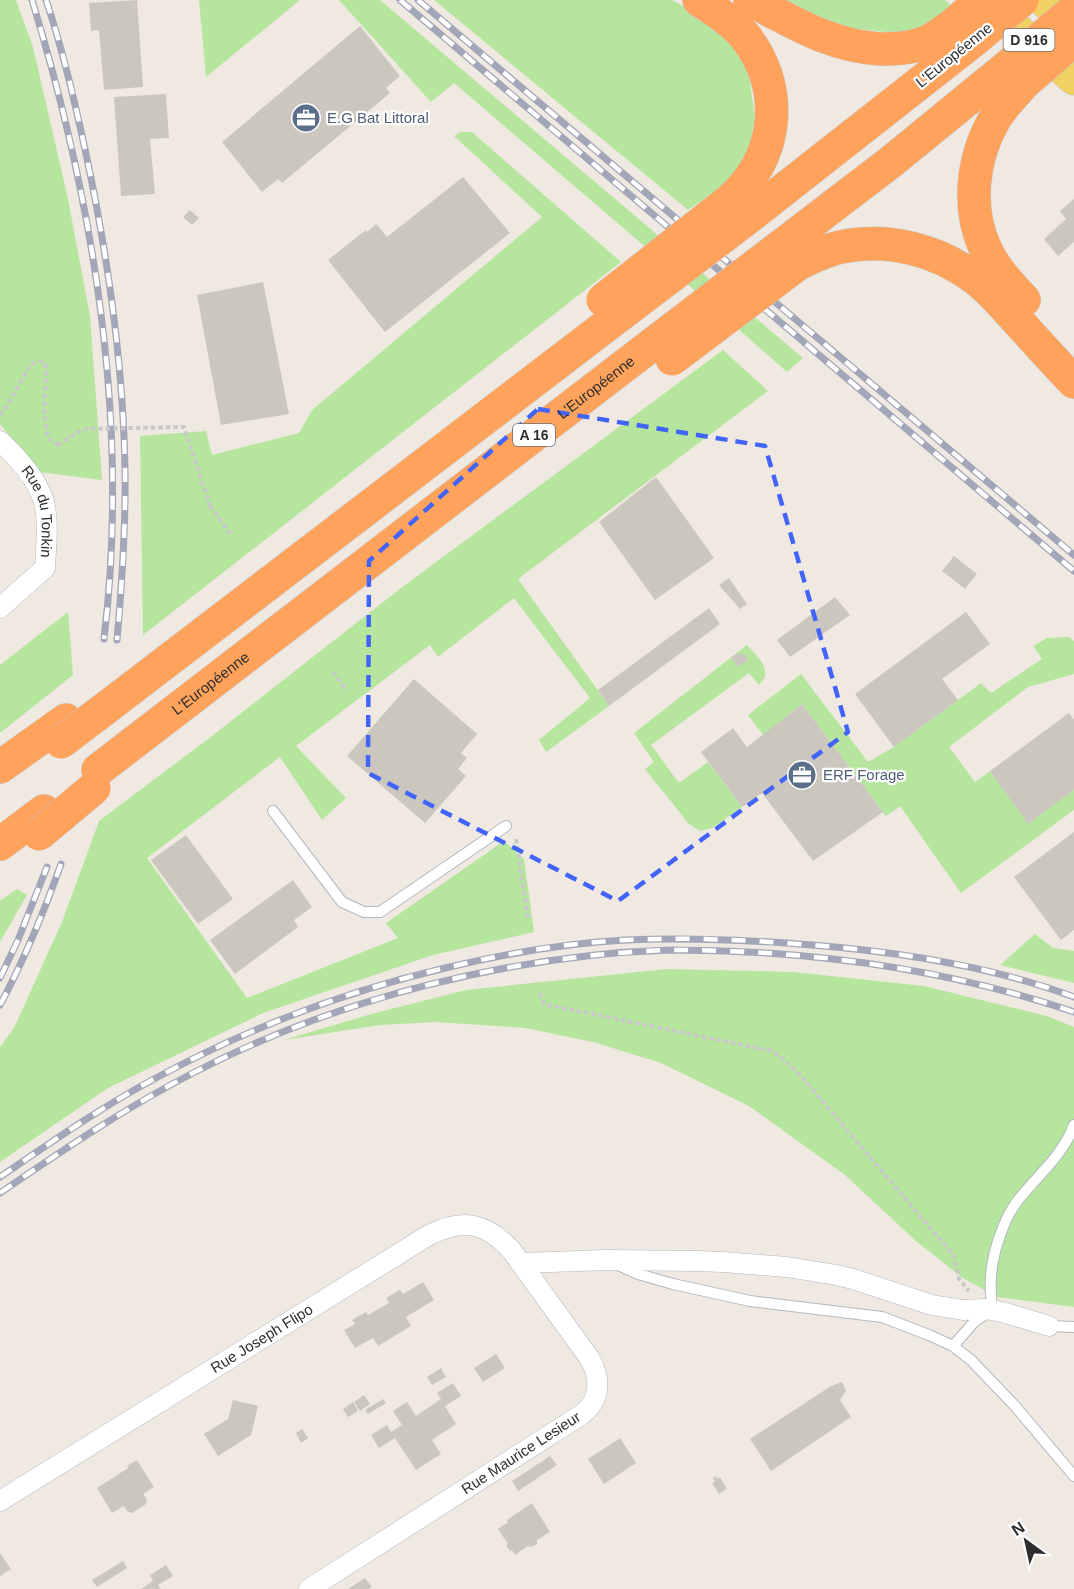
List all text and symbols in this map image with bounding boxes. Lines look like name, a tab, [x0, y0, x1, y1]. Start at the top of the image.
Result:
street label: L'Européenne	[912, 19, 995, 90]
road number: D 916	[1004, 29, 1054, 51]
office icon: E.G Bat Littoral	[290, 102, 322, 134]
place label: E.G Bat Littoral	[327, 109, 429, 126]
street label: L'Européenne	[554, 352, 638, 422]
road number: A 16	[513, 424, 555, 446]
street label: Rue du Tonkin	[18, 462, 56, 558]
street label: L'Européenne	[168, 648, 252, 718]
office icon: ERF Forage	[786, 759, 818, 791]
place label: ERF Forage	[823, 766, 905, 783]
street label: Rue Joseph Flipo	[207, 1300, 316, 1376]
street label: Rue Maurice Lesieur	[458, 1408, 583, 1497]
north arrow	[996, 1511, 1056, 1571]
text: N	[1009, 1519, 1028, 1539]

